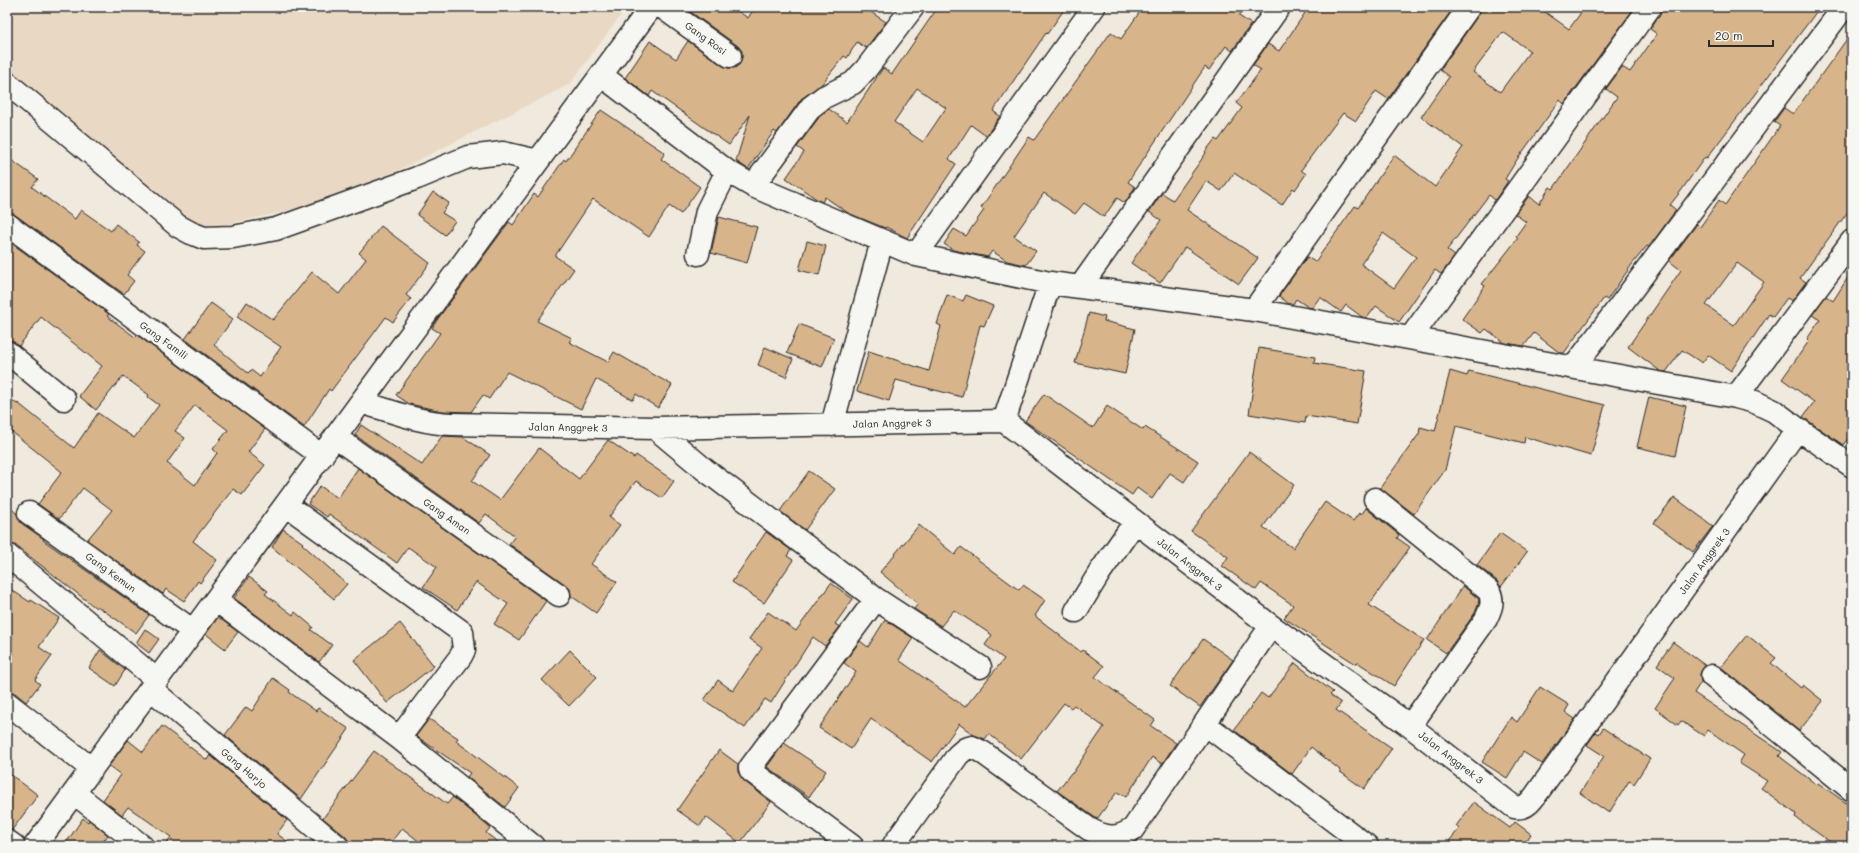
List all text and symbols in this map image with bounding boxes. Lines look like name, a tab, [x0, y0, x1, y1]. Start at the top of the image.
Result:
street label: Gang Rosi	[682, 18, 730, 58]
scale bar	[1709, 22, 1773, 48]
text: 20 m	[1715, 27, 1743, 43]
street label: Gang Famili	[137, 318, 191, 362]
street label: Jalan Anggrek 3	[852, 415, 932, 431]
street label: Jalan Anggrek 3	[528, 419, 608, 435]
street label: Gang Aman	[421, 495, 473, 537]
street label: Jalan Anggrek 3	[1675, 525, 1733, 597]
street label: Jalan Anggrek 3	[1155, 534, 1225, 594]
street label: Gang Kemun	[83, 549, 139, 595]
street label: Jalan Anggrek 3	[1416, 727, 1486, 787]
street label: Gang Harjo	[218, 745, 270, 791]

